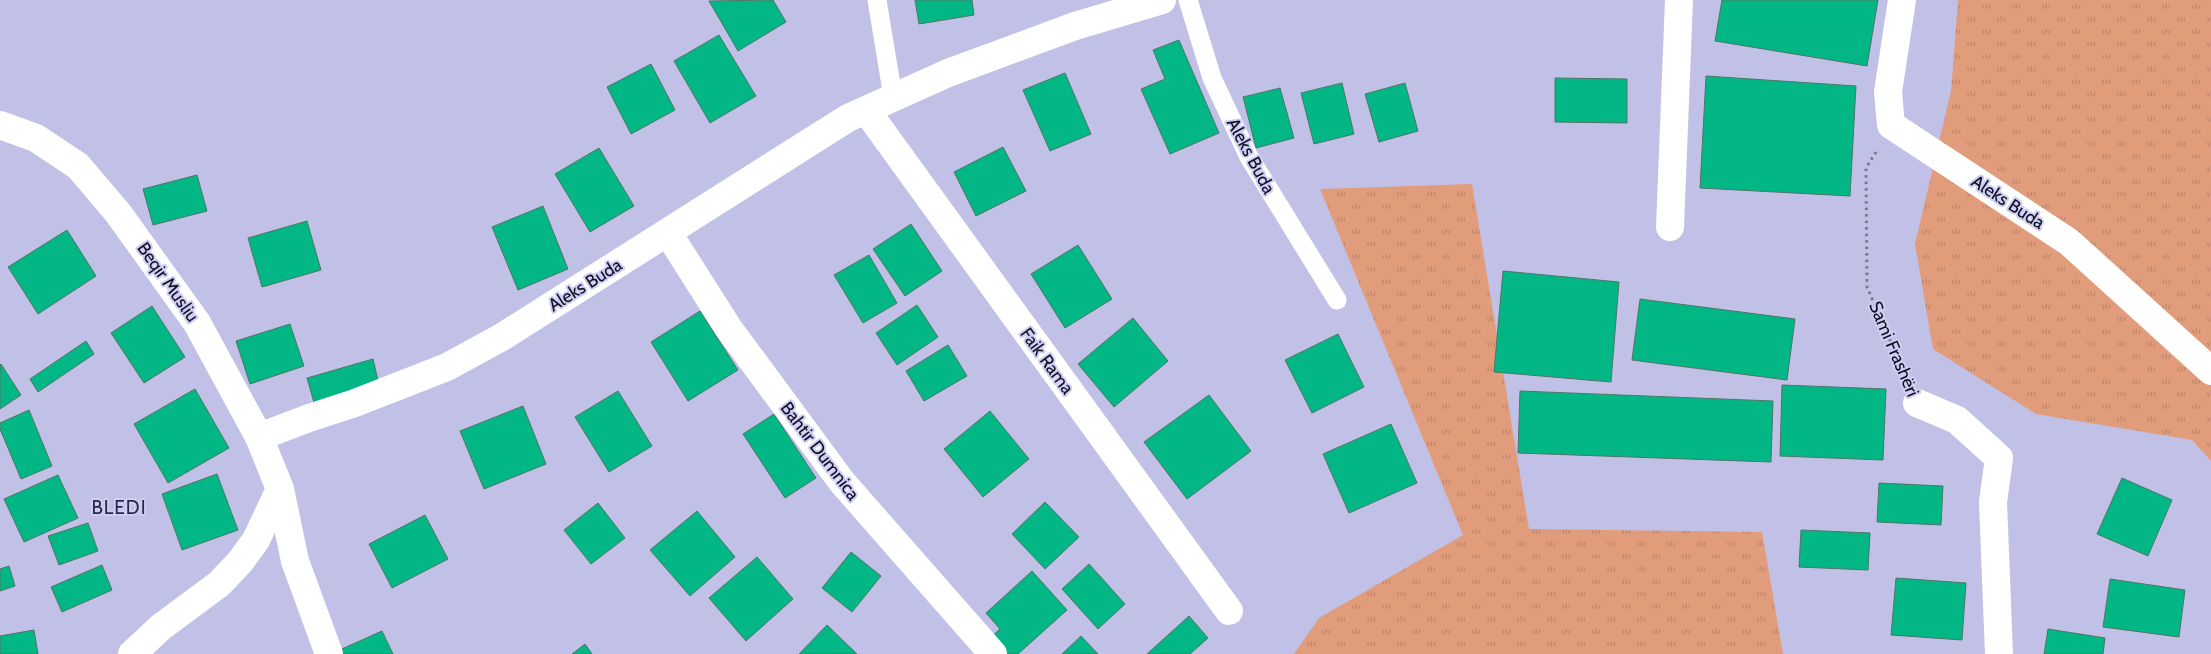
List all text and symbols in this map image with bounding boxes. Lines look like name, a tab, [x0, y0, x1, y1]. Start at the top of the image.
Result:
street label: Aleks Buda	[1222, 114, 1280, 198]
street label: Aleks Buda	[1967, 170, 2049, 234]
street label: Beqir Musliu	[133, 238, 203, 326]
street label: Aleks Buda	[544, 254, 626, 316]
street label: Sami Frashëri	[1864, 298, 1924, 400]
street label: Faik Rama	[1016, 323, 1079, 399]
street label: Bahtir Dumnica	[776, 397, 864, 505]
district label: BLEDI	[91, 496, 147, 519]

